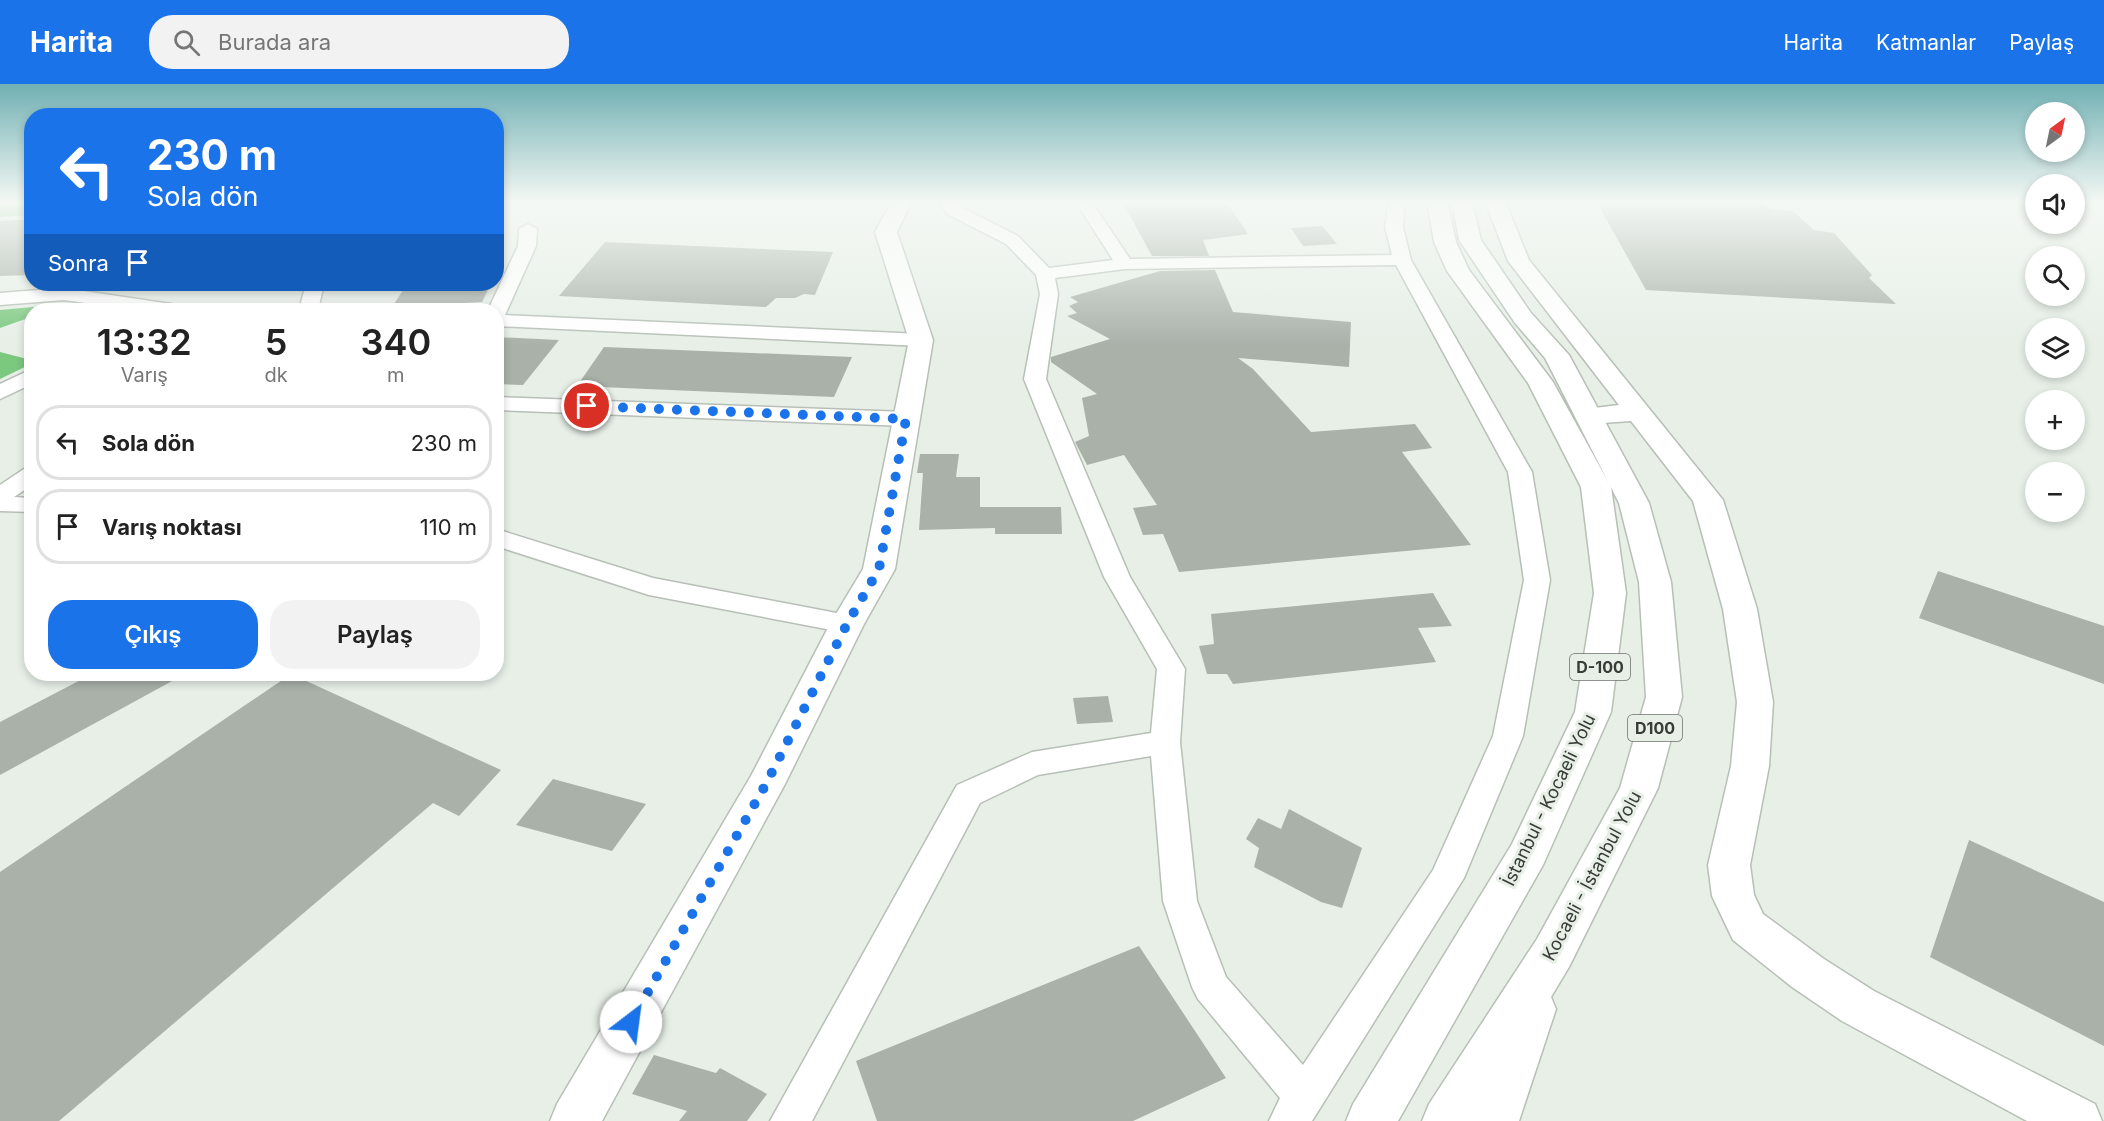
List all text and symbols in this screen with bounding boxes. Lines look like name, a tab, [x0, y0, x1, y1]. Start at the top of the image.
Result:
search box	[149, 15, 569, 69]
text: Harita	[30, 25, 113, 59]
icon: search	[170, 26, 203, 59]
text: Burada ara	[218, 29, 331, 55]
text: Harita	[1784, 30, 1843, 55]
text: Katmanlar	[1876, 30, 1976, 55]
text: Paylaş	[2009, 30, 2074, 55]
north arrow	[2025, 102, 2085, 162]
map controls	[2025, 102, 2085, 522]
text: 230 m	[147, 129, 277, 180]
icon: left	[48, 132, 126, 210]
button: sound	[2025, 174, 2085, 234]
text: Sola dön	[147, 180, 258, 213]
icon: arrive	[121, 246, 154, 279]
button: search	[2025, 246, 2085, 306]
text: Sonra	[48, 250, 109, 276]
button: layers	[2025, 318, 2085, 378]
text: 13:32	[97, 320, 192, 364]
text: 5	[265, 320, 287, 364]
text: 340	[361, 320, 431, 364]
text: Varış	[121, 363, 168, 387]
text: dk	[265, 363, 288, 387]
text: m	[387, 363, 405, 387]
pin	[561, 380, 612, 431]
icon: arrive	[570, 389, 603, 422]
button: +	[2025, 390, 2085, 450]
icon: left	[51, 426, 84, 459]
text: Sola dön	[102, 430, 195, 456]
text: 230 m	[411, 430, 477, 456]
button: −	[2025, 462, 2085, 522]
icon: arrive	[51, 510, 84, 543]
text: Varış noktası	[102, 514, 242, 540]
text: 110 m	[420, 514, 477, 540]
button: Çıkış	[48, 600, 258, 669]
button: Paylaş	[270, 600, 480, 669]
road number: D-100	[1570, 654, 1630, 680]
street label: İstanbul - Kocaeli Yolu	[1497, 710, 1599, 889]
road number: D100	[1628, 715, 1682, 741]
street label: Kocaeli - İstanbul Yolu	[1537, 787, 1645, 964]
position arrow	[599, 990, 663, 1054]

